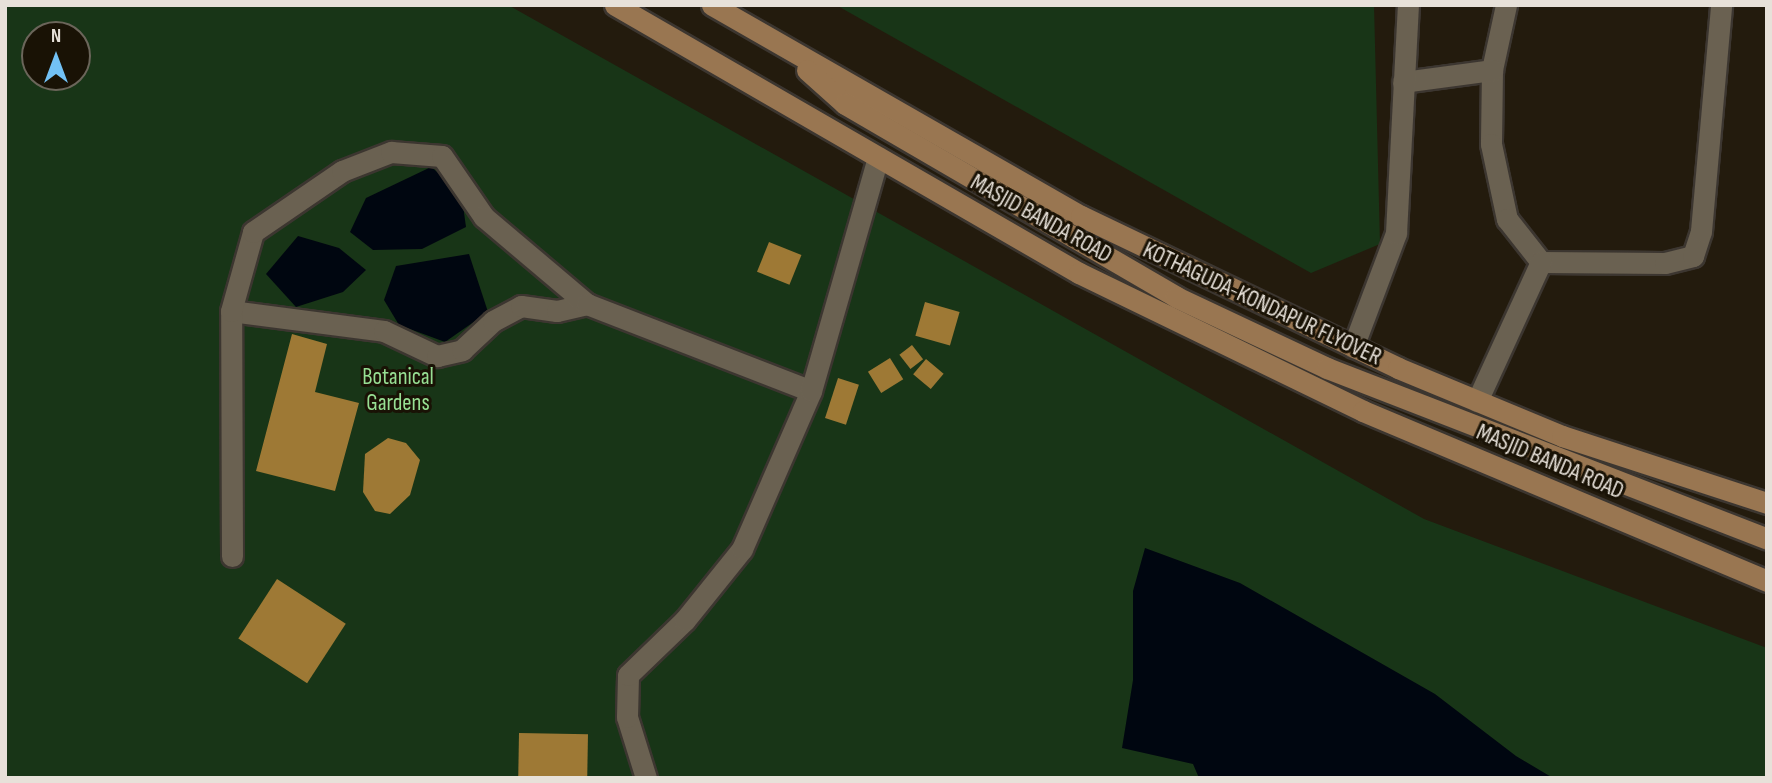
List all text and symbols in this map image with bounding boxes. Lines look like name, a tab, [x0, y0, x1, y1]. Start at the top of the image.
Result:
north arrow	[21, 21, 91, 91]
text: N	[51, 25, 61, 48]
street label: MASJID BANDA ROAD	[966, 169, 1116, 269]
street label: KOTHAGUDA-KONDAPUR FLYOVER	[1138, 237, 1386, 371]
park label: Botanical Gardens	[362, 363, 434, 417]
street label: MASJID BANDA ROAD	[1472, 419, 1628, 505]

